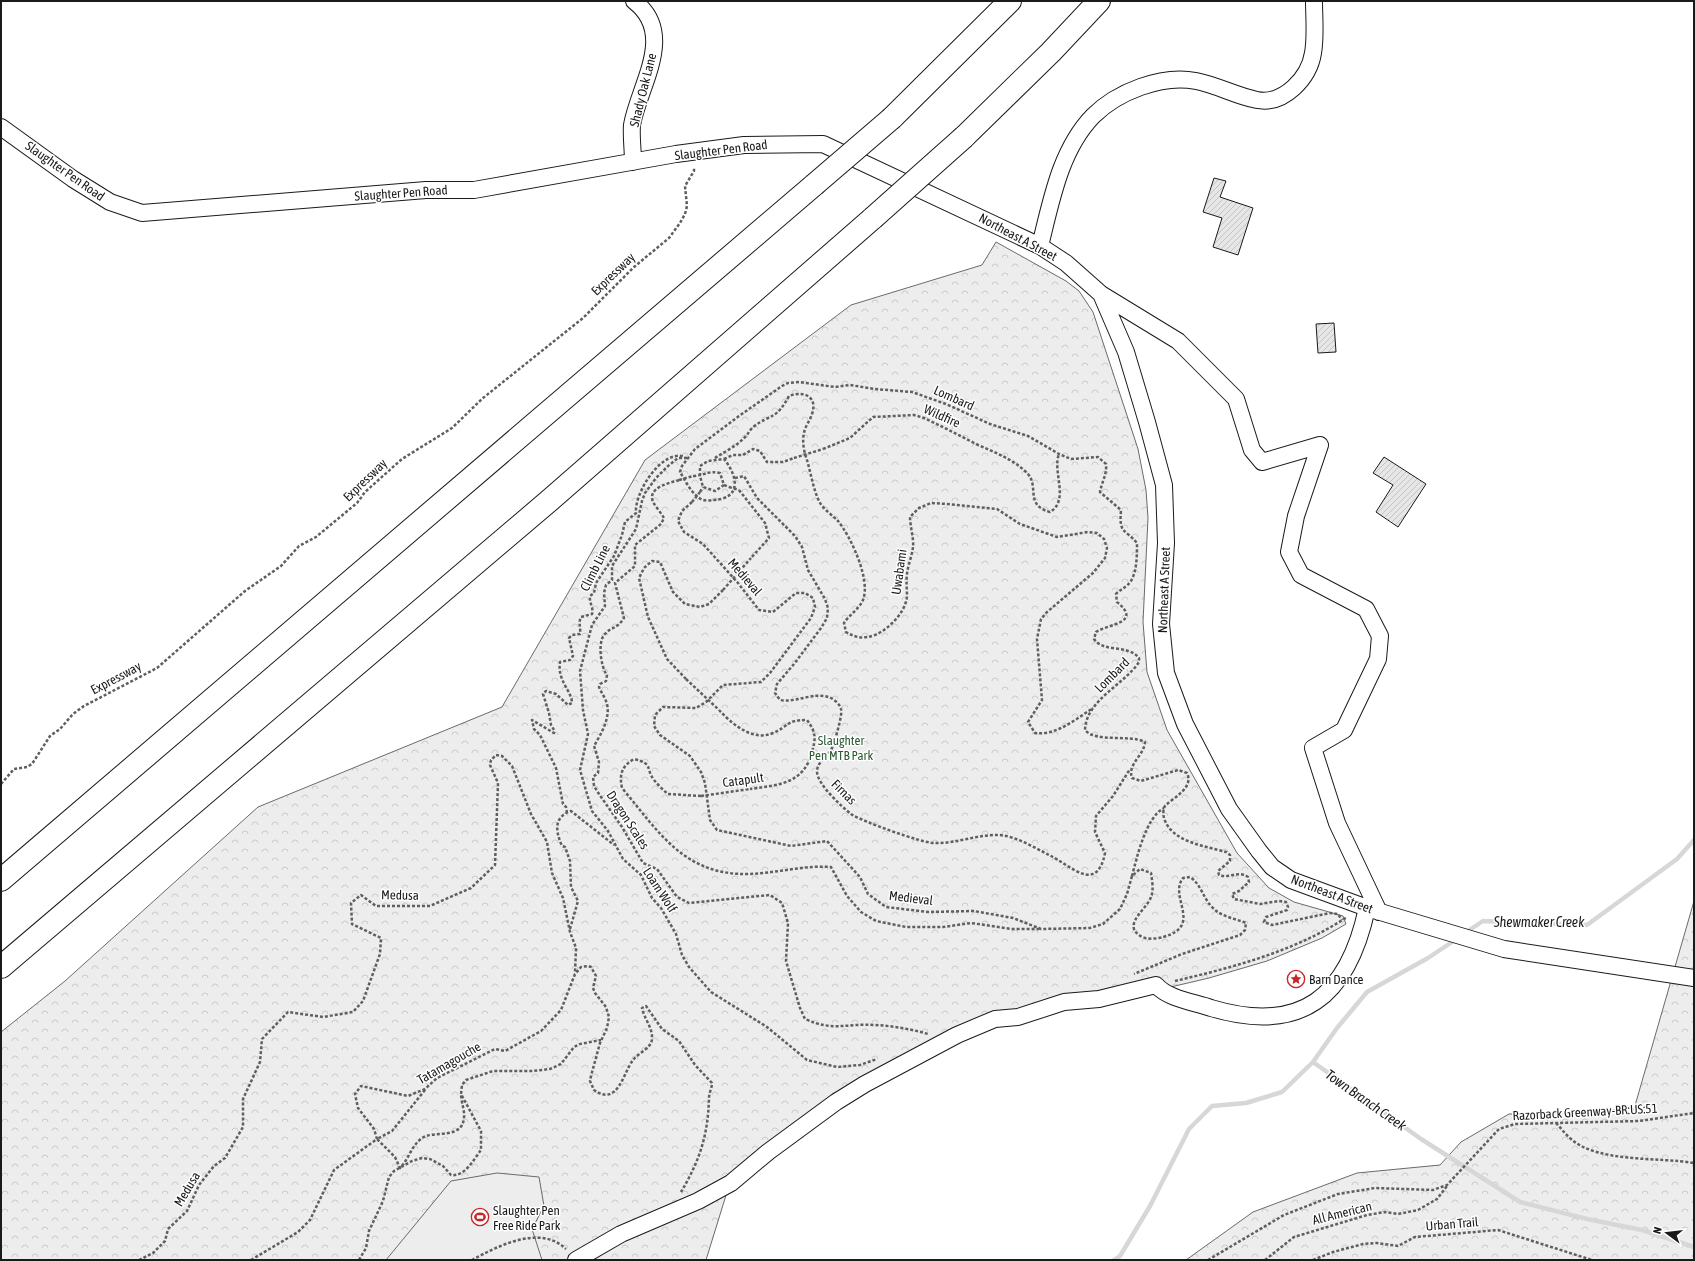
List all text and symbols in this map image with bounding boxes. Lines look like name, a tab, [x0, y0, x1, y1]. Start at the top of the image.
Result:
street label: Shady Oak Lane	[627, 51, 659, 128]
street label: Slaughter Pen Road	[674, 137, 768, 163]
street label: Slaughter Pen Road	[22, 138, 108, 204]
street label: Slaughter Pen Road	[354, 182, 448, 204]
street label: Northeast A Street	[976, 210, 1060, 264]
street label: Expressway	[588, 249, 638, 298]
street label: Lombard	[931, 382, 977, 414]
street label: Wildfire	[921, 401, 963, 431]
street label: Expressway	[340, 455, 390, 504]
street label: Climb Line	[577, 542, 613, 594]
street label: Northeast A Street	[1155, 546, 1173, 633]
street label: Uwabami	[888, 548, 910, 596]
street label: Medieval	[725, 555, 766, 599]
street label: Lombard	[1092, 655, 1132, 695]
street label: Expressway	[88, 658, 144, 698]
park label: Slaughter Pen MTB Park	[809, 733, 873, 763]
street label: Catapult	[721, 770, 765, 790]
street label: Firnas	[828, 776, 860, 808]
street label: Dragon Scales	[604, 788, 653, 852]
street label: Loam Wolf	[640, 865, 680, 916]
street label: Northeast A Street	[1289, 872, 1375, 917]
street label: Medusa	[381, 887, 419, 903]
street label: Medieval	[888, 888, 934, 908]
water label: Shewmaker Creek	[1493, 914, 1585, 930]
place icon: Barn Dance	[1286, 969, 1306, 989]
place label: Barn Dance	[1309, 972, 1364, 987]
street label: Tatamagouche	[415, 1039, 483, 1087]
water label: Town Branch Creek	[1323, 1066, 1410, 1134]
street label: Razorback Greenway-BR:US:51	[1512, 1101, 1658, 1123]
street label: Medusa	[171, 1169, 203, 1209]
street label: All American	[1311, 1198, 1373, 1228]
place label: Slaughter Pen Free Ride Park	[493, 1203, 561, 1233]
sports icon: Slaughter Pen Free Ride Park	[470, 1207, 490, 1227]
north arrow	[1647, 1213, 1687, 1253]
street label: Urban Trail	[1425, 1214, 1479, 1234]
text: N	[1651, 1226, 1664, 1235]

